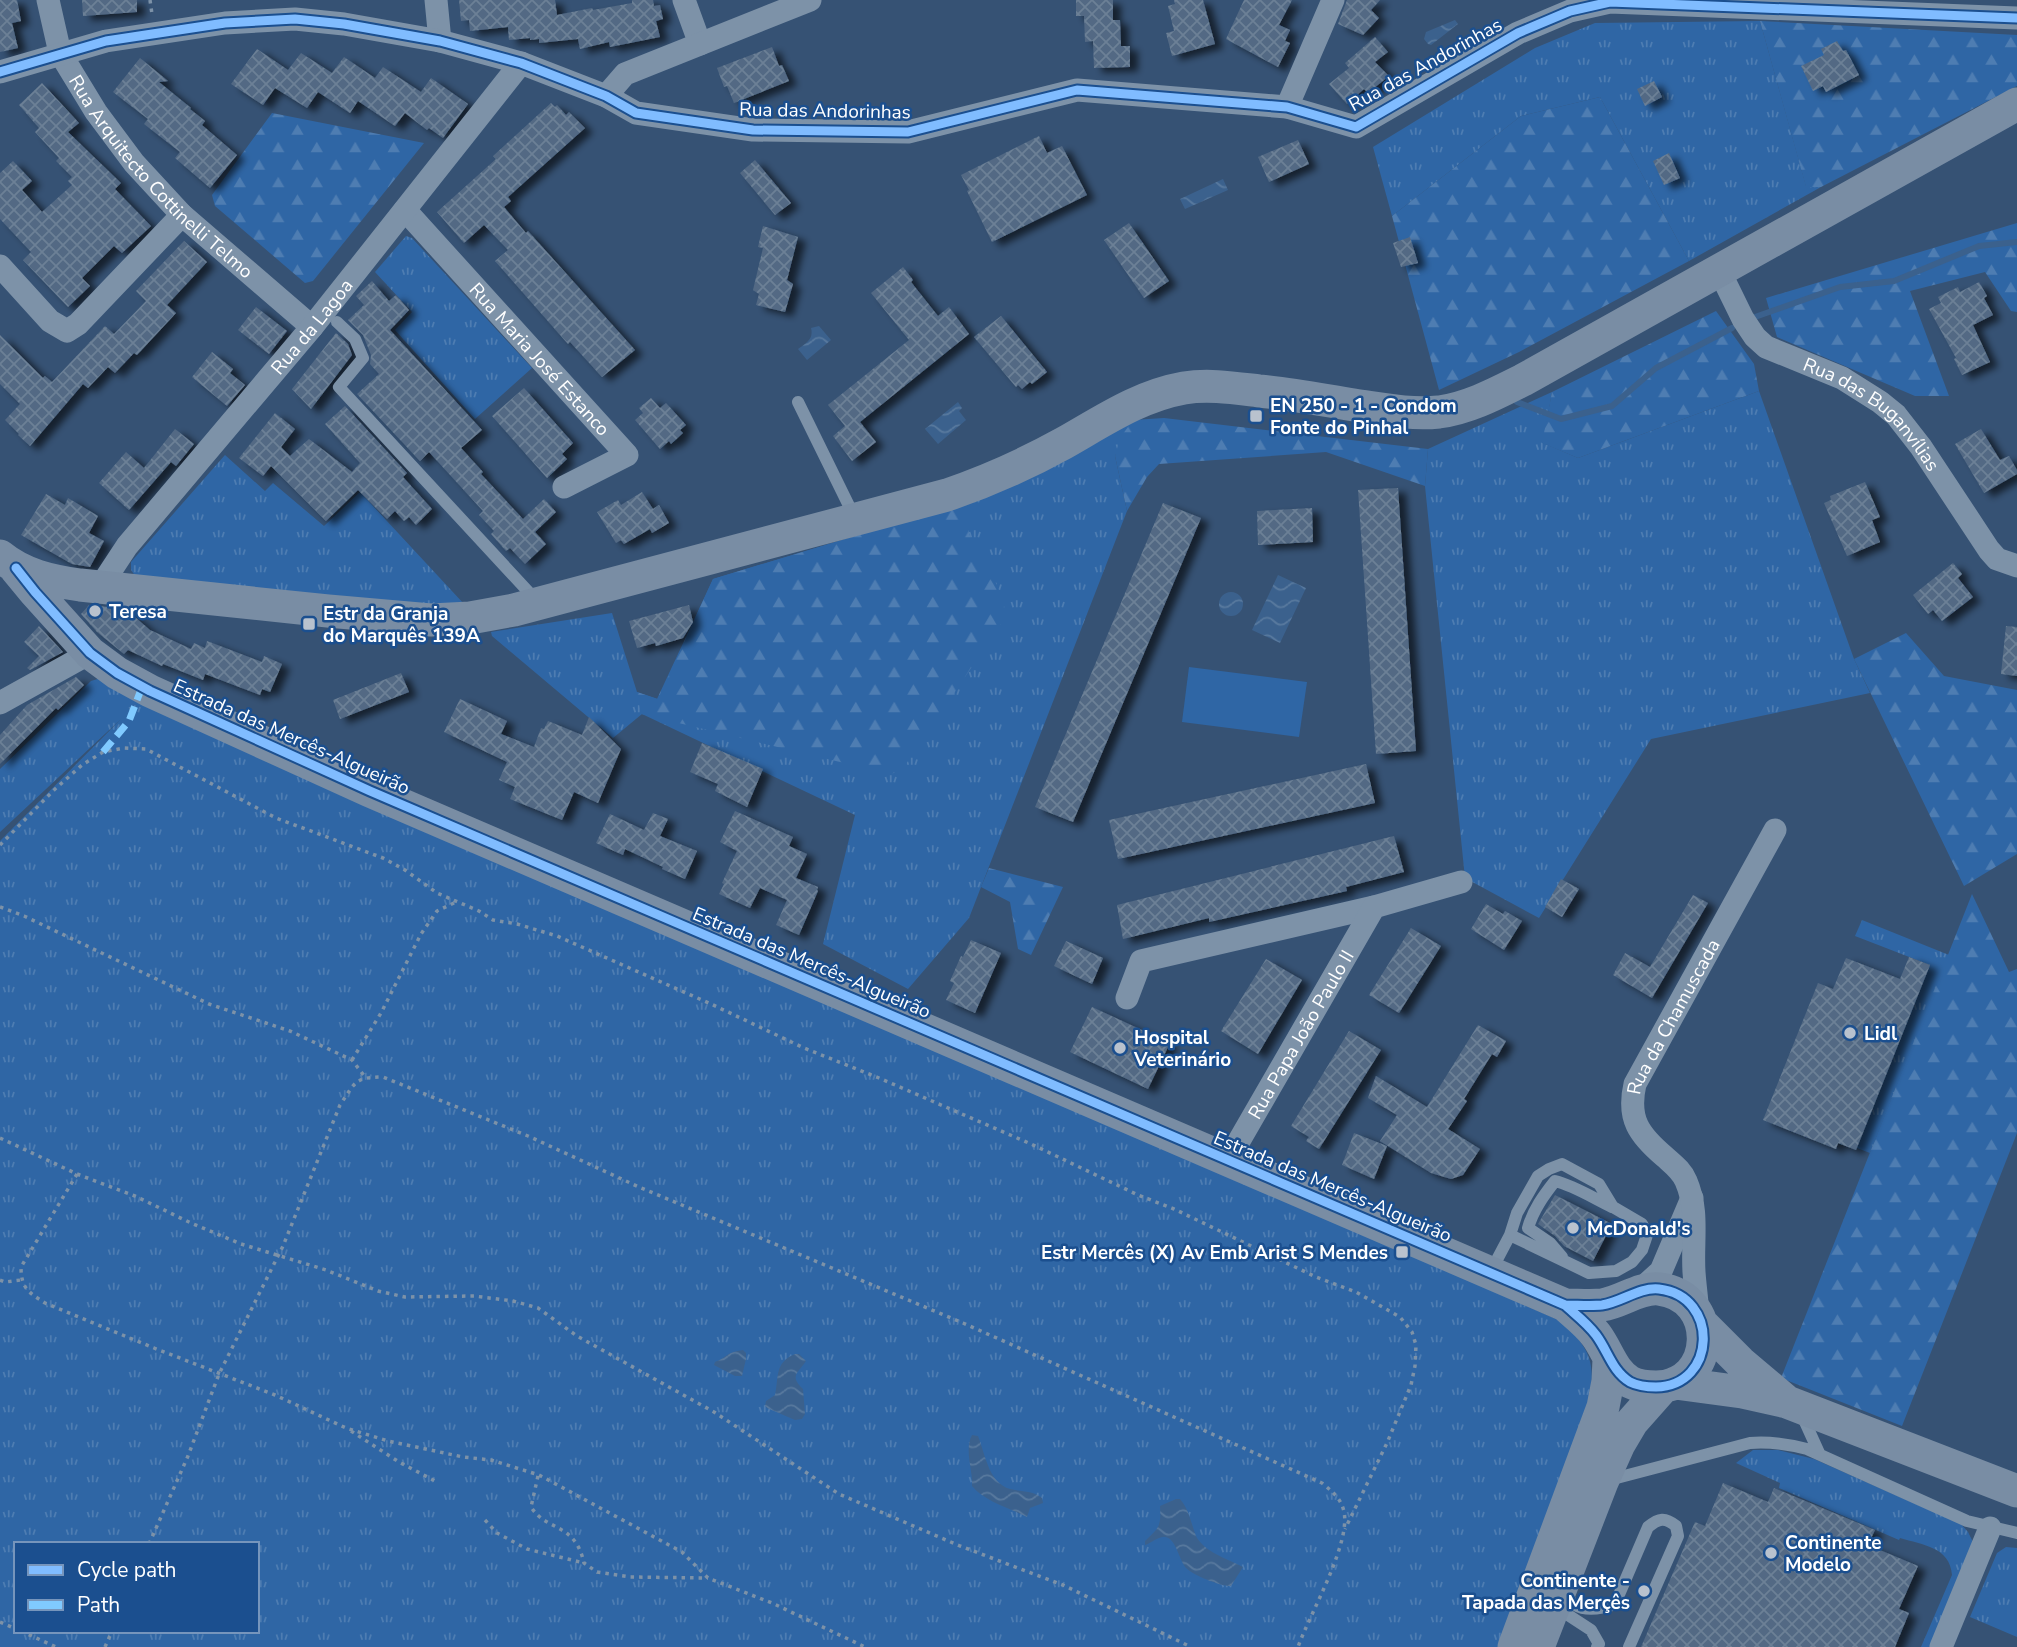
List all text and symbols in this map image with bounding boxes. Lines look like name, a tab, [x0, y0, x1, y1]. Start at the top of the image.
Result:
street label: Rua das Andorinhas	[1344, 12, 1507, 118]
street label: Rua Arquitecto Cottinelli Telmo	[62, 70, 258, 285]
street label: Rua das Andorinhas	[739, 97, 911, 125]
street label: Rua da Lagoa	[265, 274, 359, 380]
street label: Rua Maria José Estanco	[463, 277, 615, 442]
street label: Rua das Buganvílias	[1799, 352, 1945, 476]
place label: EN 250 - 1 - Condom Fonte do Pinhal	[1270, 393, 1457, 441]
marker: EN 250 - 1 - Condom Fonte do Pinhal	[1248, 408, 1264, 424]
place label: Teresa	[109, 599, 167, 625]
place label: Estr da Granja do Marquês 139A	[323, 601, 481, 649]
marker: Teresa	[87, 603, 103, 619]
marker: Estr da Granja do Marquês 139A	[301, 616, 317, 632]
street label: Estrada das Mercês-Algueirão	[169, 673, 414, 801]
street label: Estrada das Mercês-Algueirão	[689, 901, 935, 1025]
street label: Rua da Chamuscada	[1621, 935, 1726, 1097]
street label: Rua Papa João Paulo II	[1242, 946, 1360, 1124]
place label: Lidl	[1864, 1021, 1897, 1047]
place label: Hospital Veterinário	[1133, 1025, 1231, 1073]
marker: Lidl	[1842, 1025, 1858, 1041]
marker: Hospital Veterinário	[1112, 1040, 1128, 1056]
street label: Estrada das Mercês-Algueirão	[1210, 1125, 1456, 1249]
place label: McDonald's	[1587, 1216, 1691, 1242]
marker: McDonald's	[1565, 1220, 1581, 1236]
place label: Estr Mercês (X) Av Emb Arist S Mendes	[1041, 1240, 1388, 1266]
marker: Estr Mercês (X) Av Emb Arist S Mendes	[1394, 1244, 1410, 1260]
place label: Continente Modelo	[1785, 1530, 1881, 1578]
legend	[14, 1542, 259, 1633]
marker: Continente Modelo	[1763, 1545, 1779, 1561]
text: Cycle path	[77, 1556, 176, 1584]
place label: Continente - Tapada das Merçês	[1462, 1568, 1630, 1616]
marker: Continente - Tapada das Merçês	[1636, 1583, 1652, 1599]
text: Path	[77, 1591, 120, 1619]

